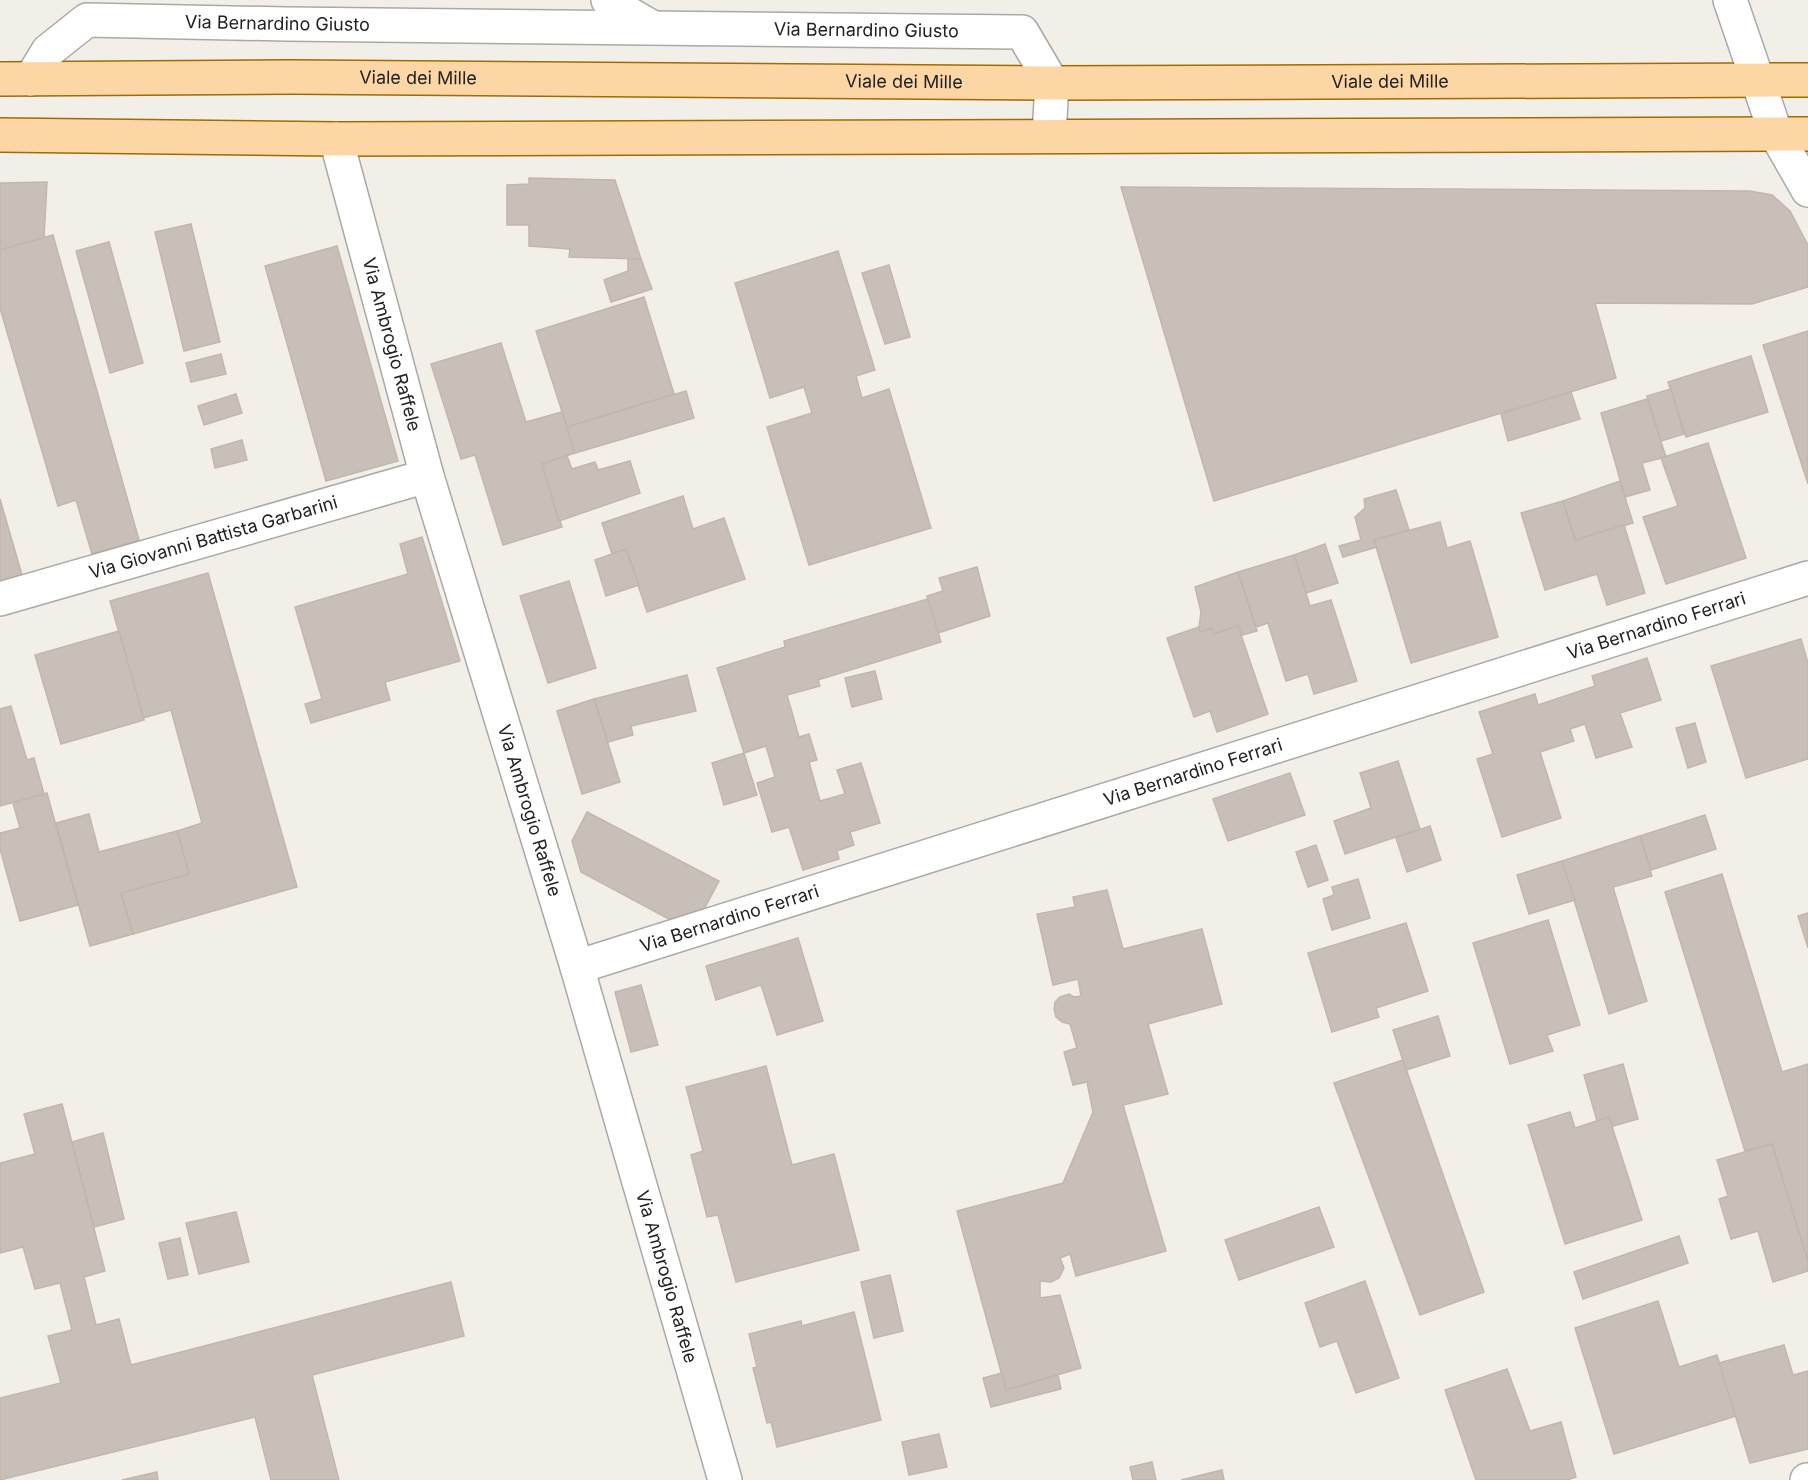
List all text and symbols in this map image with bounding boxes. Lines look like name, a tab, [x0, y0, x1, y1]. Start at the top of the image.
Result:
street label: Via Bernardino Giusto	[185, 11, 370, 35]
street label: Via Bernardino Giusto	[774, 18, 959, 41]
street label: Viale dei Mille	[359, 67, 477, 88]
street label: Viale dei Mille	[845, 70, 963, 92]
street label: Viale dei Mille	[1331, 70, 1449, 92]
street label: Via Ambrogio Raffele	[359, 255, 425, 434]
street label: Via Giovanni Battista Garbarini	[86, 491, 340, 583]
street label: Via Bernardino Ferrari	[1564, 587, 1748, 664]
street label: Via Ambrogio Raffele	[494, 722, 566, 899]
street label: Via Bernardino Ferrari	[1101, 734, 1285, 810]
street label: Via Bernardino Ferrari	[637, 880, 821, 956]
street label: Via Ambrogio Raffele	[632, 1188, 702, 1366]

